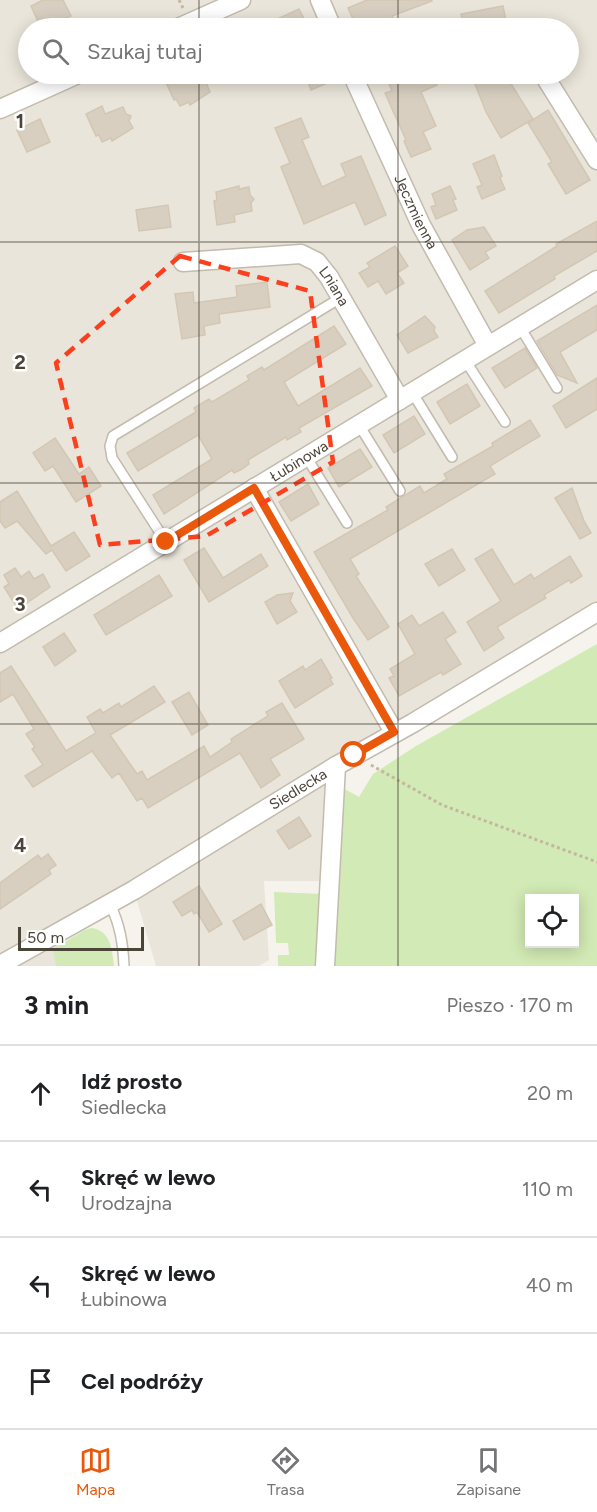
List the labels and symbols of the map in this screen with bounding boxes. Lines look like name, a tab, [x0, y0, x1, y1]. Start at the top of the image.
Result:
text: 1	[16, 109, 24, 133]
street label: Jęczmienna	[390, 172, 442, 252]
street label: Lniana	[315, 263, 353, 309]
text: 2	[14, 350, 26, 374]
street label: Łubinowa	[267, 437, 331, 486]
route end	[152, 528, 178, 554]
text: 3	[14, 592, 26, 616]
route start	[340, 741, 366, 767]
street label: Siedlecka	[266, 765, 330, 814]
text: 4	[14, 833, 27, 857]
scale bar	[18, 924, 144, 952]

